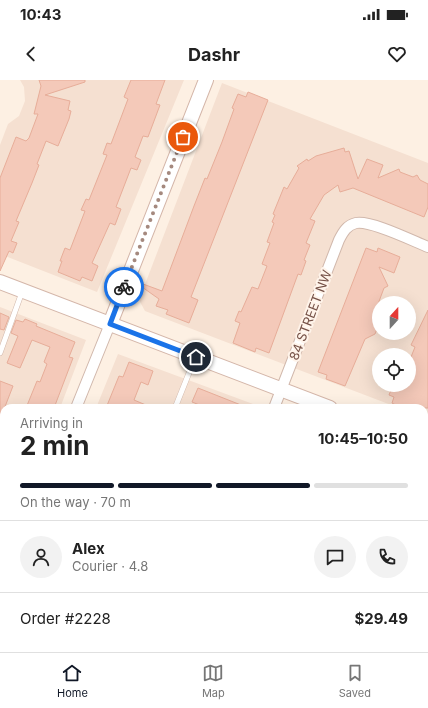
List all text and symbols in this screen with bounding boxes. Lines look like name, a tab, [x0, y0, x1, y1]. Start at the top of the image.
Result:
text: 10:43	[20, 5, 61, 24]
icon: back	[20, 43, 42, 65]
icon: heart	[386, 43, 408, 65]
text: Dashr	[188, 44, 240, 65]
pin	[166, 120, 200, 154]
icon: bag	[172, 126, 194, 148]
courier	[104, 267, 144, 307]
street label: 84 STREET NW	[285, 267, 335, 362]
icon: bike	[113, 276, 135, 298]
north arrow	[372, 296, 416, 340]
map controls	[372, 296, 416, 392]
pin	[179, 340, 213, 374]
icon: home	[185, 346, 207, 368]
button: locate	[372, 348, 416, 392]
text: Arriving in	[20, 415, 83, 431]
text: 10:45–10:50	[318, 429, 408, 448]
text: 2 min	[20, 430, 90, 461]
text: On the way · 70 m	[20, 494, 131, 510]
button: person	[20, 536, 62, 578]
button: chat	[314, 536, 356, 578]
button: phone	[366, 536, 408, 578]
text: Alex	[72, 539, 105, 558]
text: Courier · 4.8	[72, 558, 148, 574]
text: Order #2228	[20, 609, 111, 628]
text: $29.49	[355, 609, 408, 628]
tab: Home	[57, 662, 88, 700]
tab: Map	[202, 662, 225, 700]
tab: Saved	[339, 662, 371, 700]

